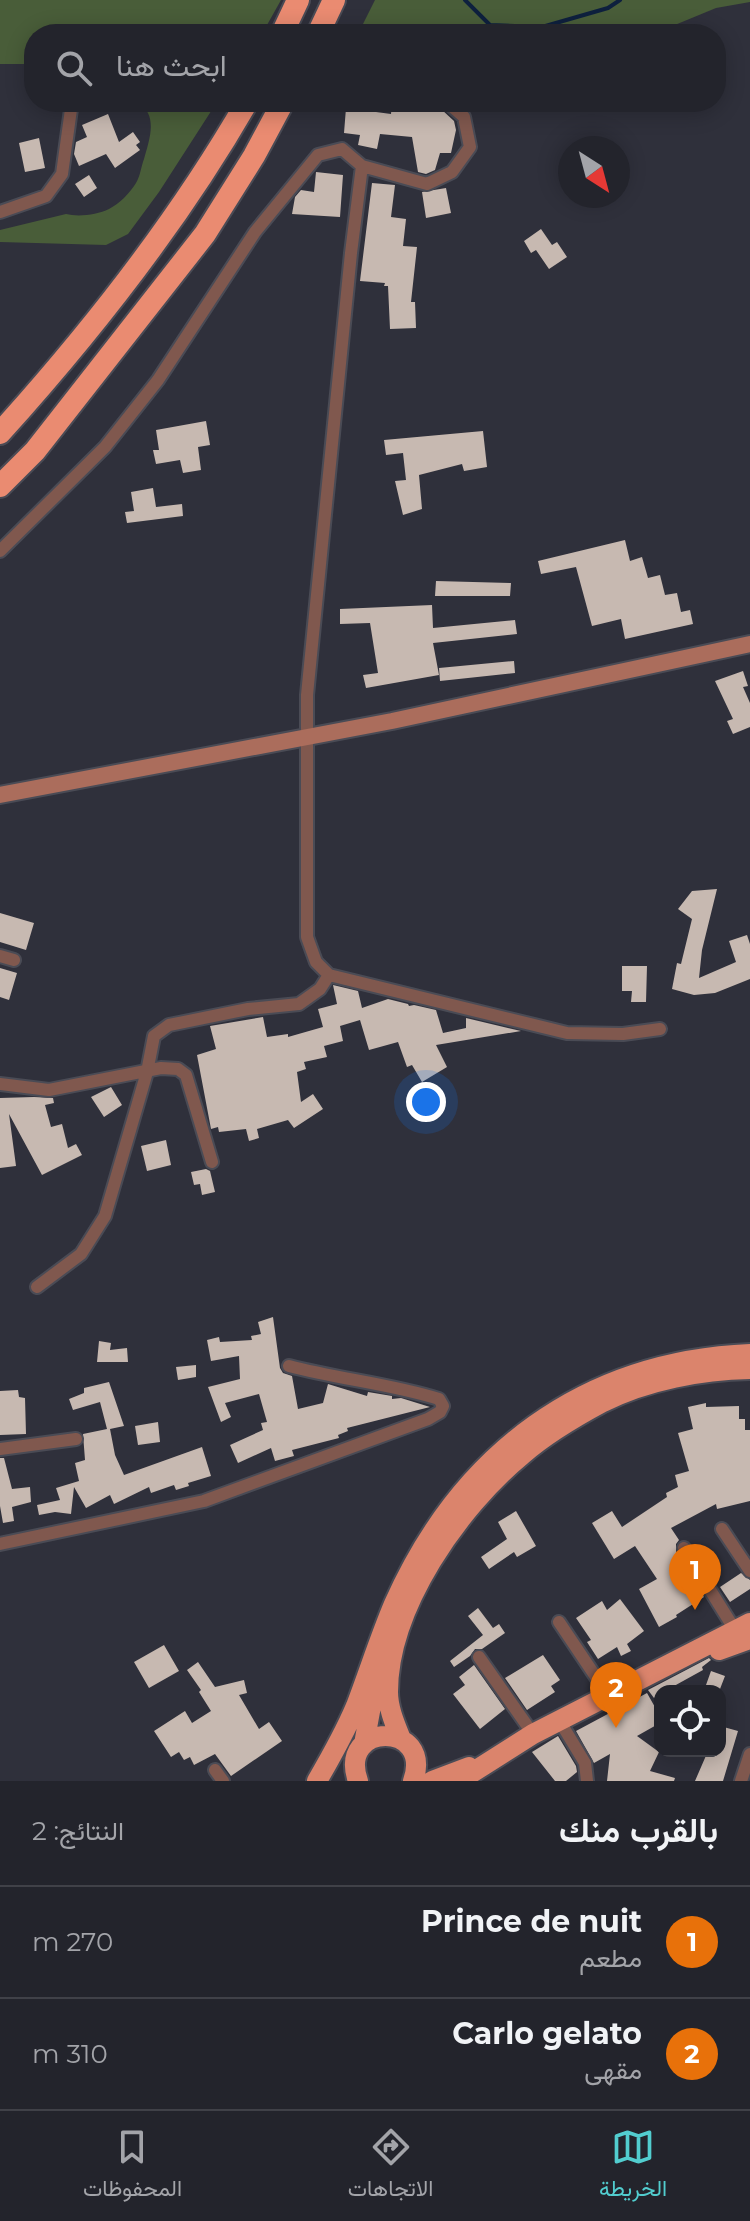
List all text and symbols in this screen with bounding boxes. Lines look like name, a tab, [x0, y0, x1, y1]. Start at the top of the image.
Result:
search box	[24, 24, 726, 112]
icon: search	[52, 46, 96, 90]
text: ابحث هنا	[116, 47, 227, 84]
north arrow	[558, 136, 630, 208]
your location	[406, 1082, 446, 1122]
pin: 1	[669, 1544, 721, 1610]
pin: 2	[590, 1662, 642, 1728]
map controls	[654, 1685, 726, 1757]
button: locate	[654, 1685, 726, 1757]
text: بالقرب منك	[559, 1809, 718, 1851]
text: النتائج: 2	[32, 1815, 124, 1847]
text: Prince de nuit	[421, 1903, 642, 1940]
text: 270 m	[32, 1926, 113, 1958]
text: 1	[687, 1926, 697, 1958]
text: مطعم	[579, 1942, 642, 1974]
text: Carlo gelato	[452, 2015, 642, 2052]
text: 310 m	[32, 2038, 108, 2070]
text: 2	[684, 2038, 700, 2070]
text: مقهى	[584, 2054, 642, 2086]
tab: المحفوظات	[83, 2125, 182, 2208]
tab: الاتجاهات	[348, 2125, 433, 2208]
tab: الخريطة	[599, 2125, 667, 2208]

